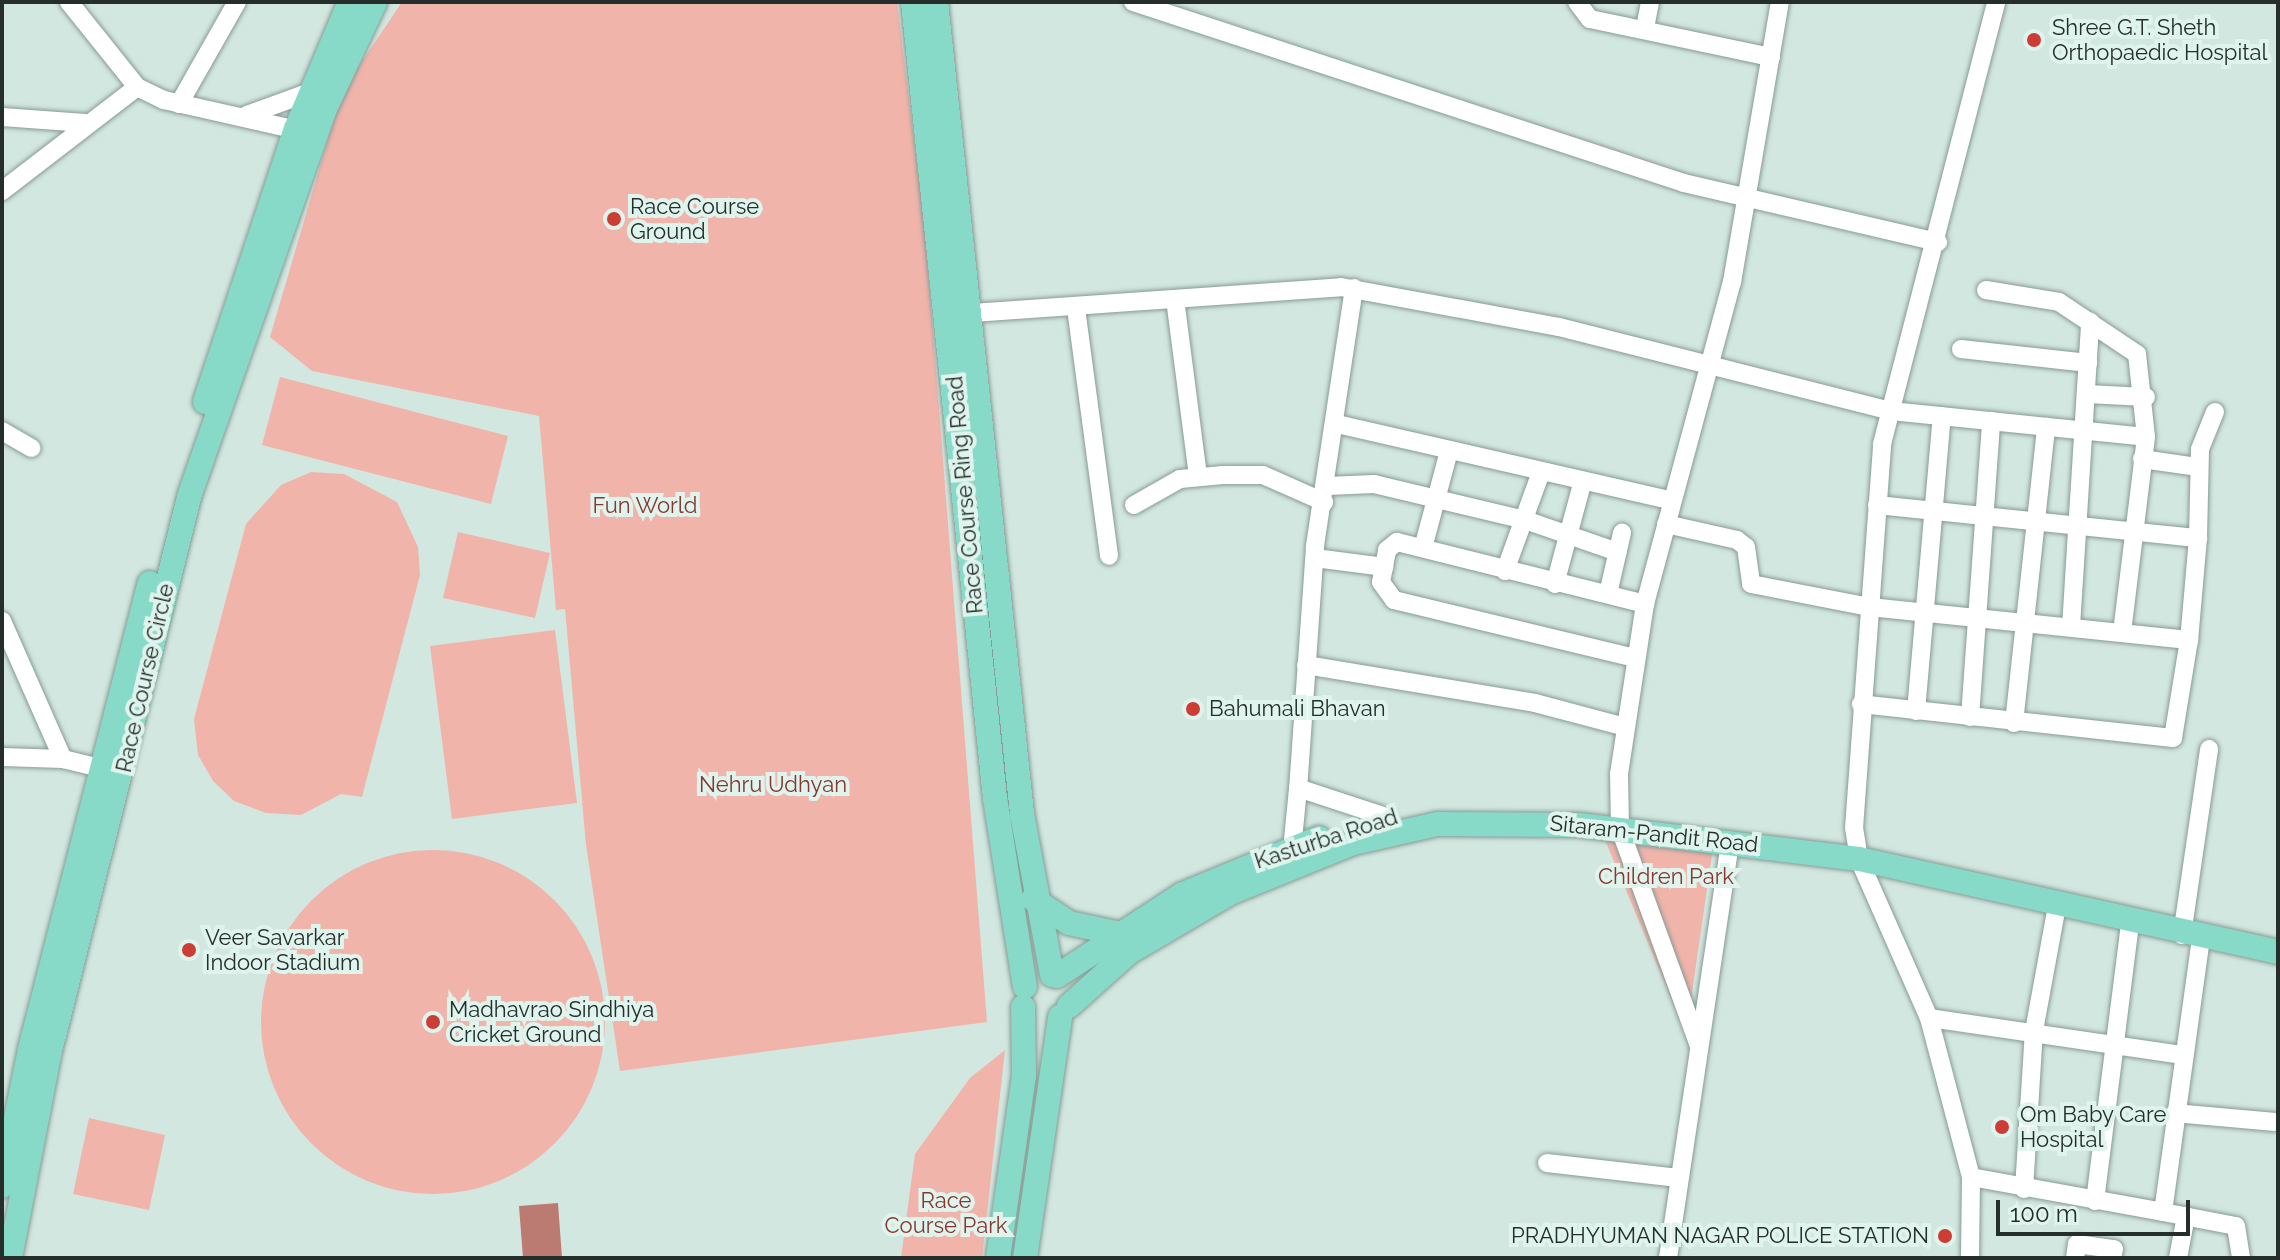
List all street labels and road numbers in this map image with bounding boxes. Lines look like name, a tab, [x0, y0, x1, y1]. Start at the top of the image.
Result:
street label: Race Course Ring Road	[941, 375, 989, 615]
street label: Race Course Circle	[110, 581, 180, 775]
street label: Kasturba Road	[1251, 803, 1401, 875]
street label: Sitaram-Pandit Road	[1549, 810, 1759, 858]

